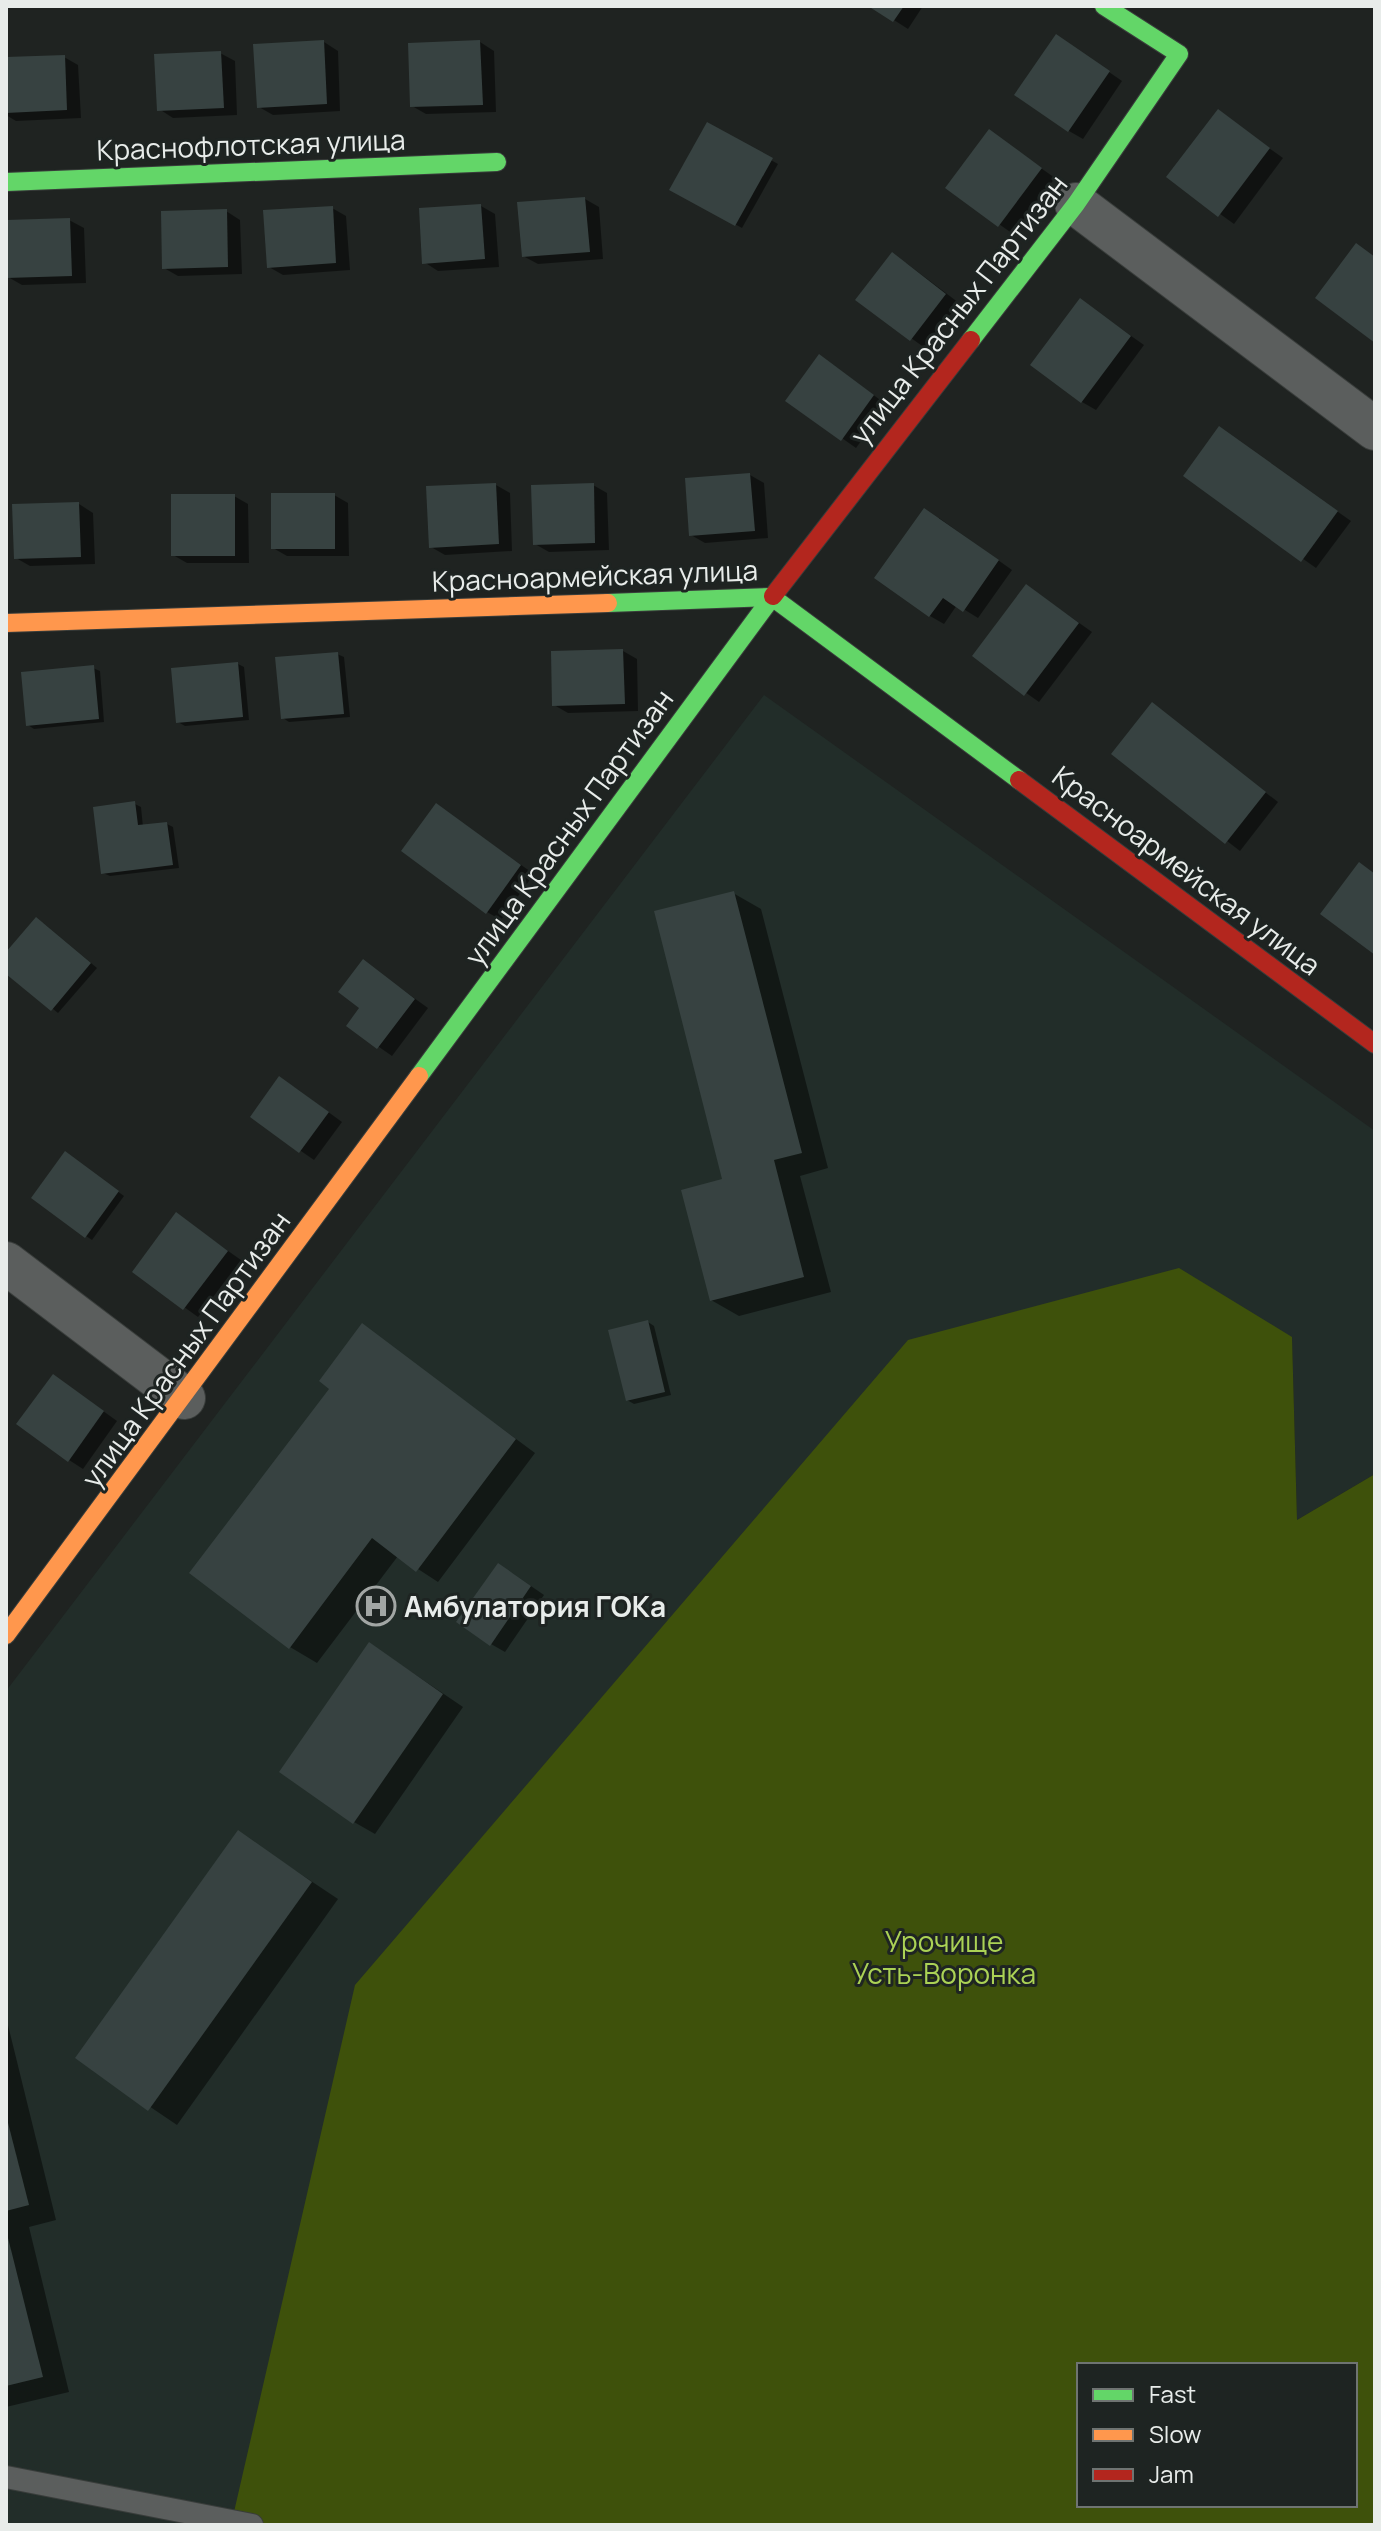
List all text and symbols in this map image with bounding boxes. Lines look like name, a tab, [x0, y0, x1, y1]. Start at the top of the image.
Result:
street label: Краснофлотская улица	[96, 120, 406, 168]
street label: улица Красных Партизан	[841, 166, 1075, 452]
street label: Красноармейская улица	[431, 550, 759, 600]
street label: улица Красных Партизан	[455, 681, 681, 973]
street label: Красноармейская улица	[1045, 757, 1329, 983]
street label: улица Красных Партизан	[72, 1203, 298, 1495]
hospital icon: Амбулатория ГОКа	[355, 1585, 397, 1627]
place label: Амбулатория ГОКа	[404, 1587, 666, 1625]
park label: Урочище Усть-Воронка	[852, 1922, 1036, 1992]
legend	[1077, 2363, 1357, 2507]
text: Fast	[1149, 2377, 1196, 2410]
text: Slow	[1149, 2417, 1202, 2450]
text: Jam	[1149, 2457, 1194, 2490]

